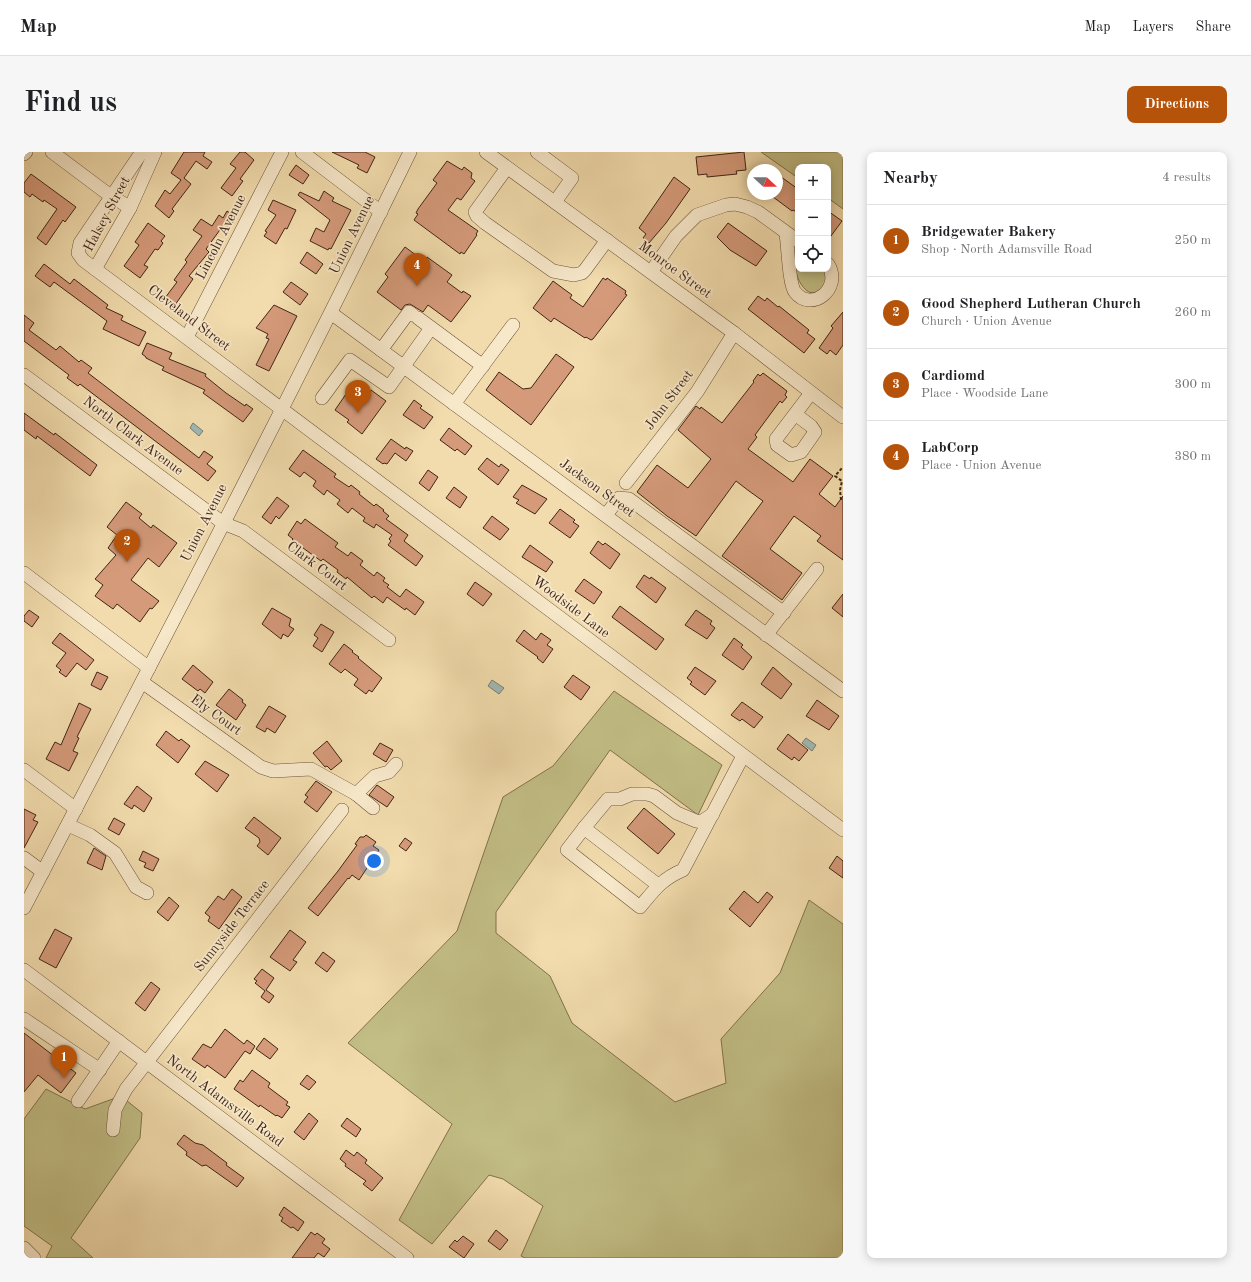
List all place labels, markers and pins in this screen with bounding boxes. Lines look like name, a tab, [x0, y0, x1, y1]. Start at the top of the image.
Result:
pin: 4	[404, 253, 430, 286]
pin: 3	[345, 380, 371, 413]
pin: 2	[114, 529, 140, 562]
pin: 1	[51, 1045, 77, 1078]

